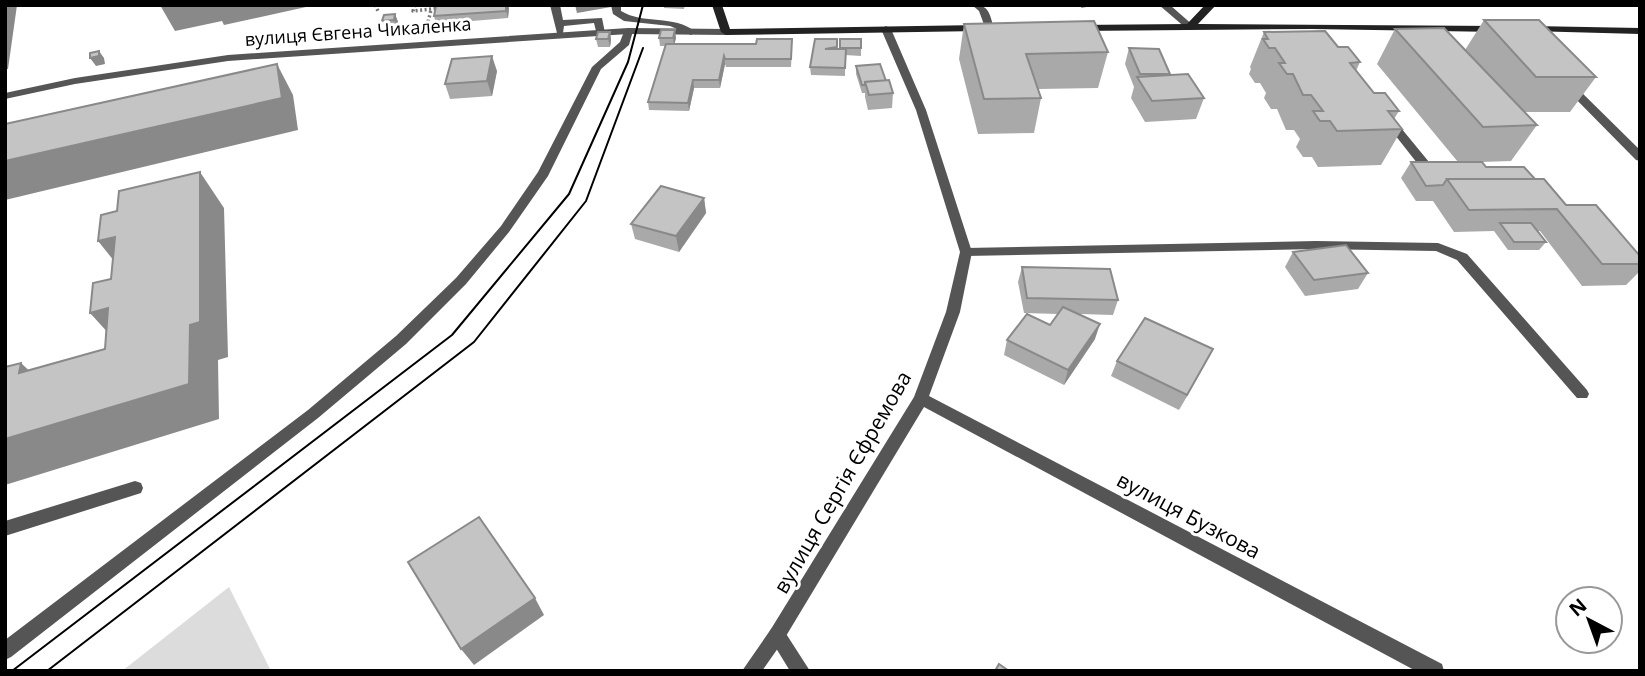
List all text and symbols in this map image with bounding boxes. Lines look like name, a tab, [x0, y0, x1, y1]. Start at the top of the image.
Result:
street label: вулиця Євгена Чикаленка	[244, 11, 472, 51]
street label: вулиця Сергія Єфремова	[767, 366, 917, 598]
street label: вулиця Бузкова	[1112, 465, 1266, 565]
north arrow	[1554, 585, 1624, 655]
text: N	[1563, 592, 1592, 622]

